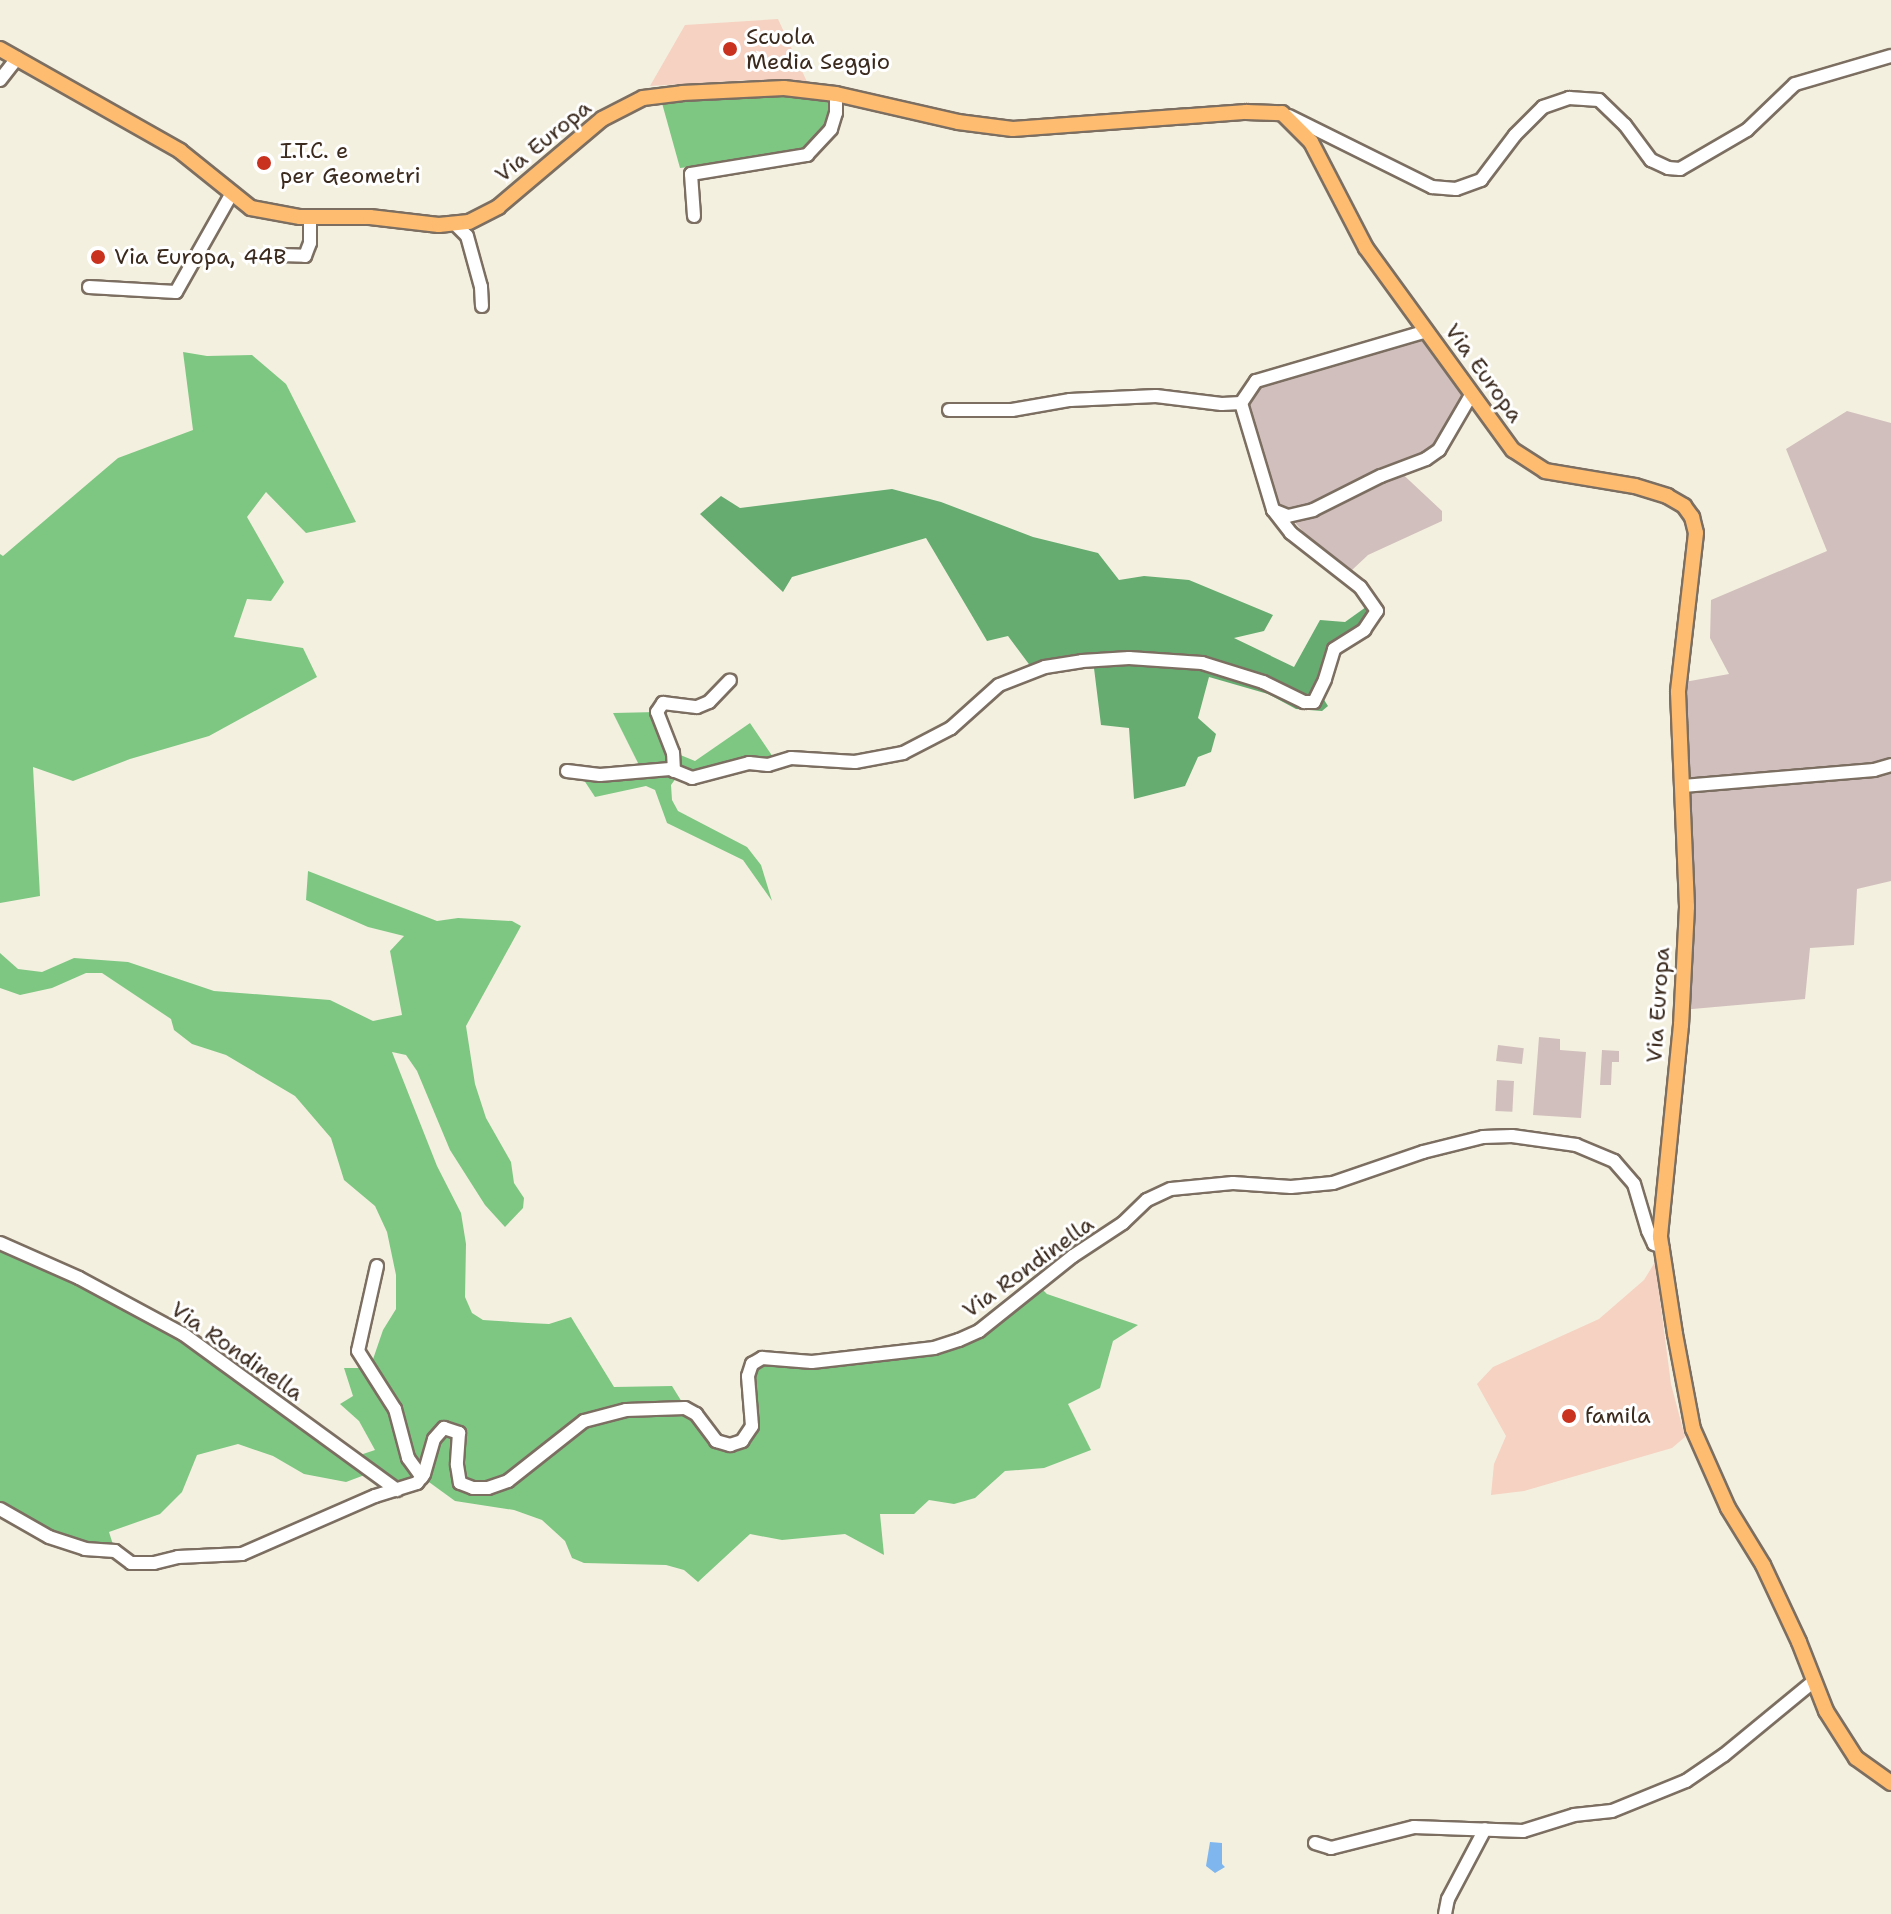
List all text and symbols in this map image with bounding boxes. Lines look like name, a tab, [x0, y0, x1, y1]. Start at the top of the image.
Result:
place label: Scuola Media Seggio	[746, 23, 890, 74]
marker: Scuola Media Seggio	[721, 40, 739, 58]
street label: Via Europa	[490, 94, 596, 188]
place label: I.T.C. e per Geometri	[280, 137, 421, 188]
marker: I.T.C. e per Geometri	[255, 154, 273, 172]
place label: Via Europa, 44B	[114, 244, 286, 270]
marker: Via Europa, 44B	[89, 248, 107, 266]
street label: Via Europa	[1439, 318, 1529, 428]
street label: Via Europa	[1641, 946, 1675, 1064]
street label: Via Rondinella	[957, 1211, 1099, 1323]
street label: Via Rondinella	[166, 1296, 308, 1406]
place label: famila	[1585, 1403, 1651, 1429]
marker: famila	[1560, 1407, 1578, 1425]

